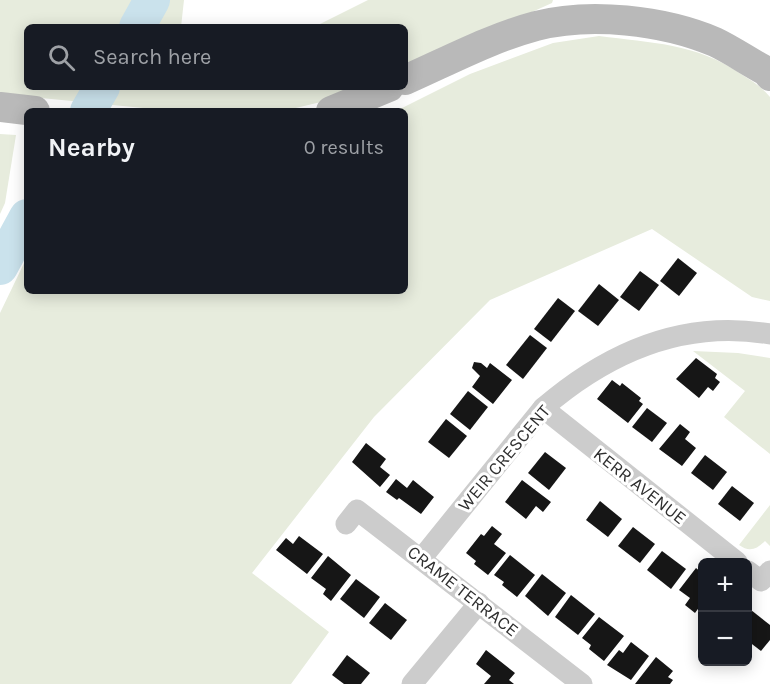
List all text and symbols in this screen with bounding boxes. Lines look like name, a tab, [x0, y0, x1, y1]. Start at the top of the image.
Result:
search box	[24, 24, 408, 90]
icon: search	[45, 41, 78, 74]
text: Search here	[93, 44, 211, 70]
text: Nearby	[48, 132, 135, 163]
text: 0 results	[304, 136, 384, 159]
street label: WEIR CRESCENT	[453, 400, 555, 516]
street label: KERR AVENUE	[589, 443, 691, 529]
street label: CRAME TERRACE	[403, 541, 523, 641]
map controls	[698, 558, 752, 666]
button: +	[698, 558, 752, 612]
button: −	[698, 612, 752, 666]

